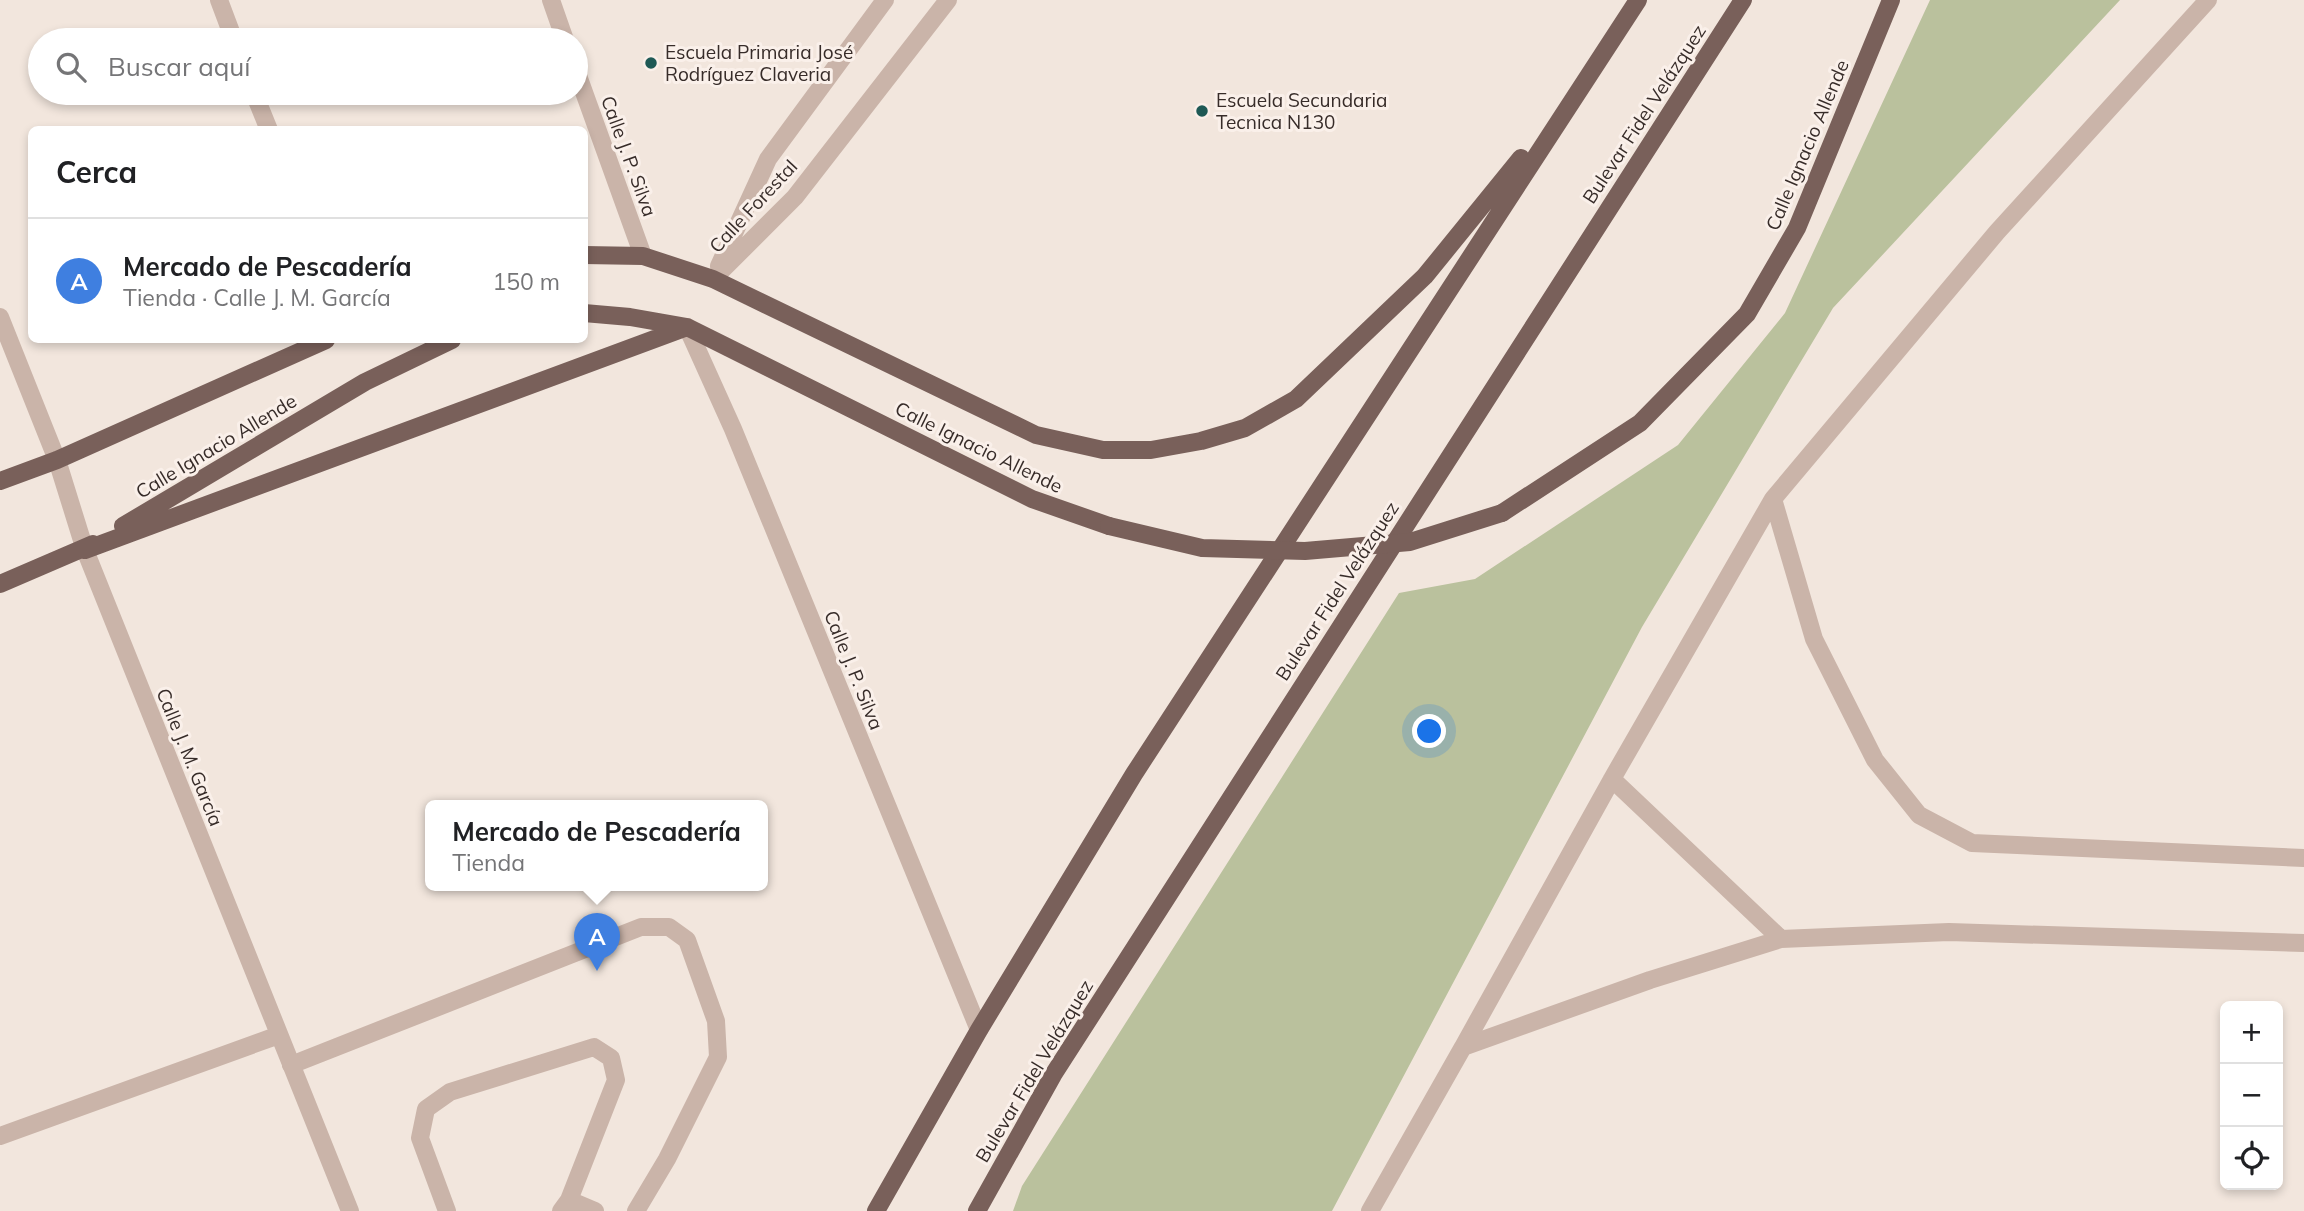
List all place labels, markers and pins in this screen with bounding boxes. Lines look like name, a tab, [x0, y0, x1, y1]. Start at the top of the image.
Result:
place label: Escuela Primaria José Rodríguez Claveria	[665, 40, 853, 86]
marker: Escuela Primaria José Rodríguez Claveria	[643, 55, 659, 71]
place label: Escuela Secundaria Tecnica N130	[1216, 88, 1387, 134]
marker: Escuela Secundaria Tecnica N130	[1194, 103, 1210, 119]
pin: A	[574, 913, 620, 971]

